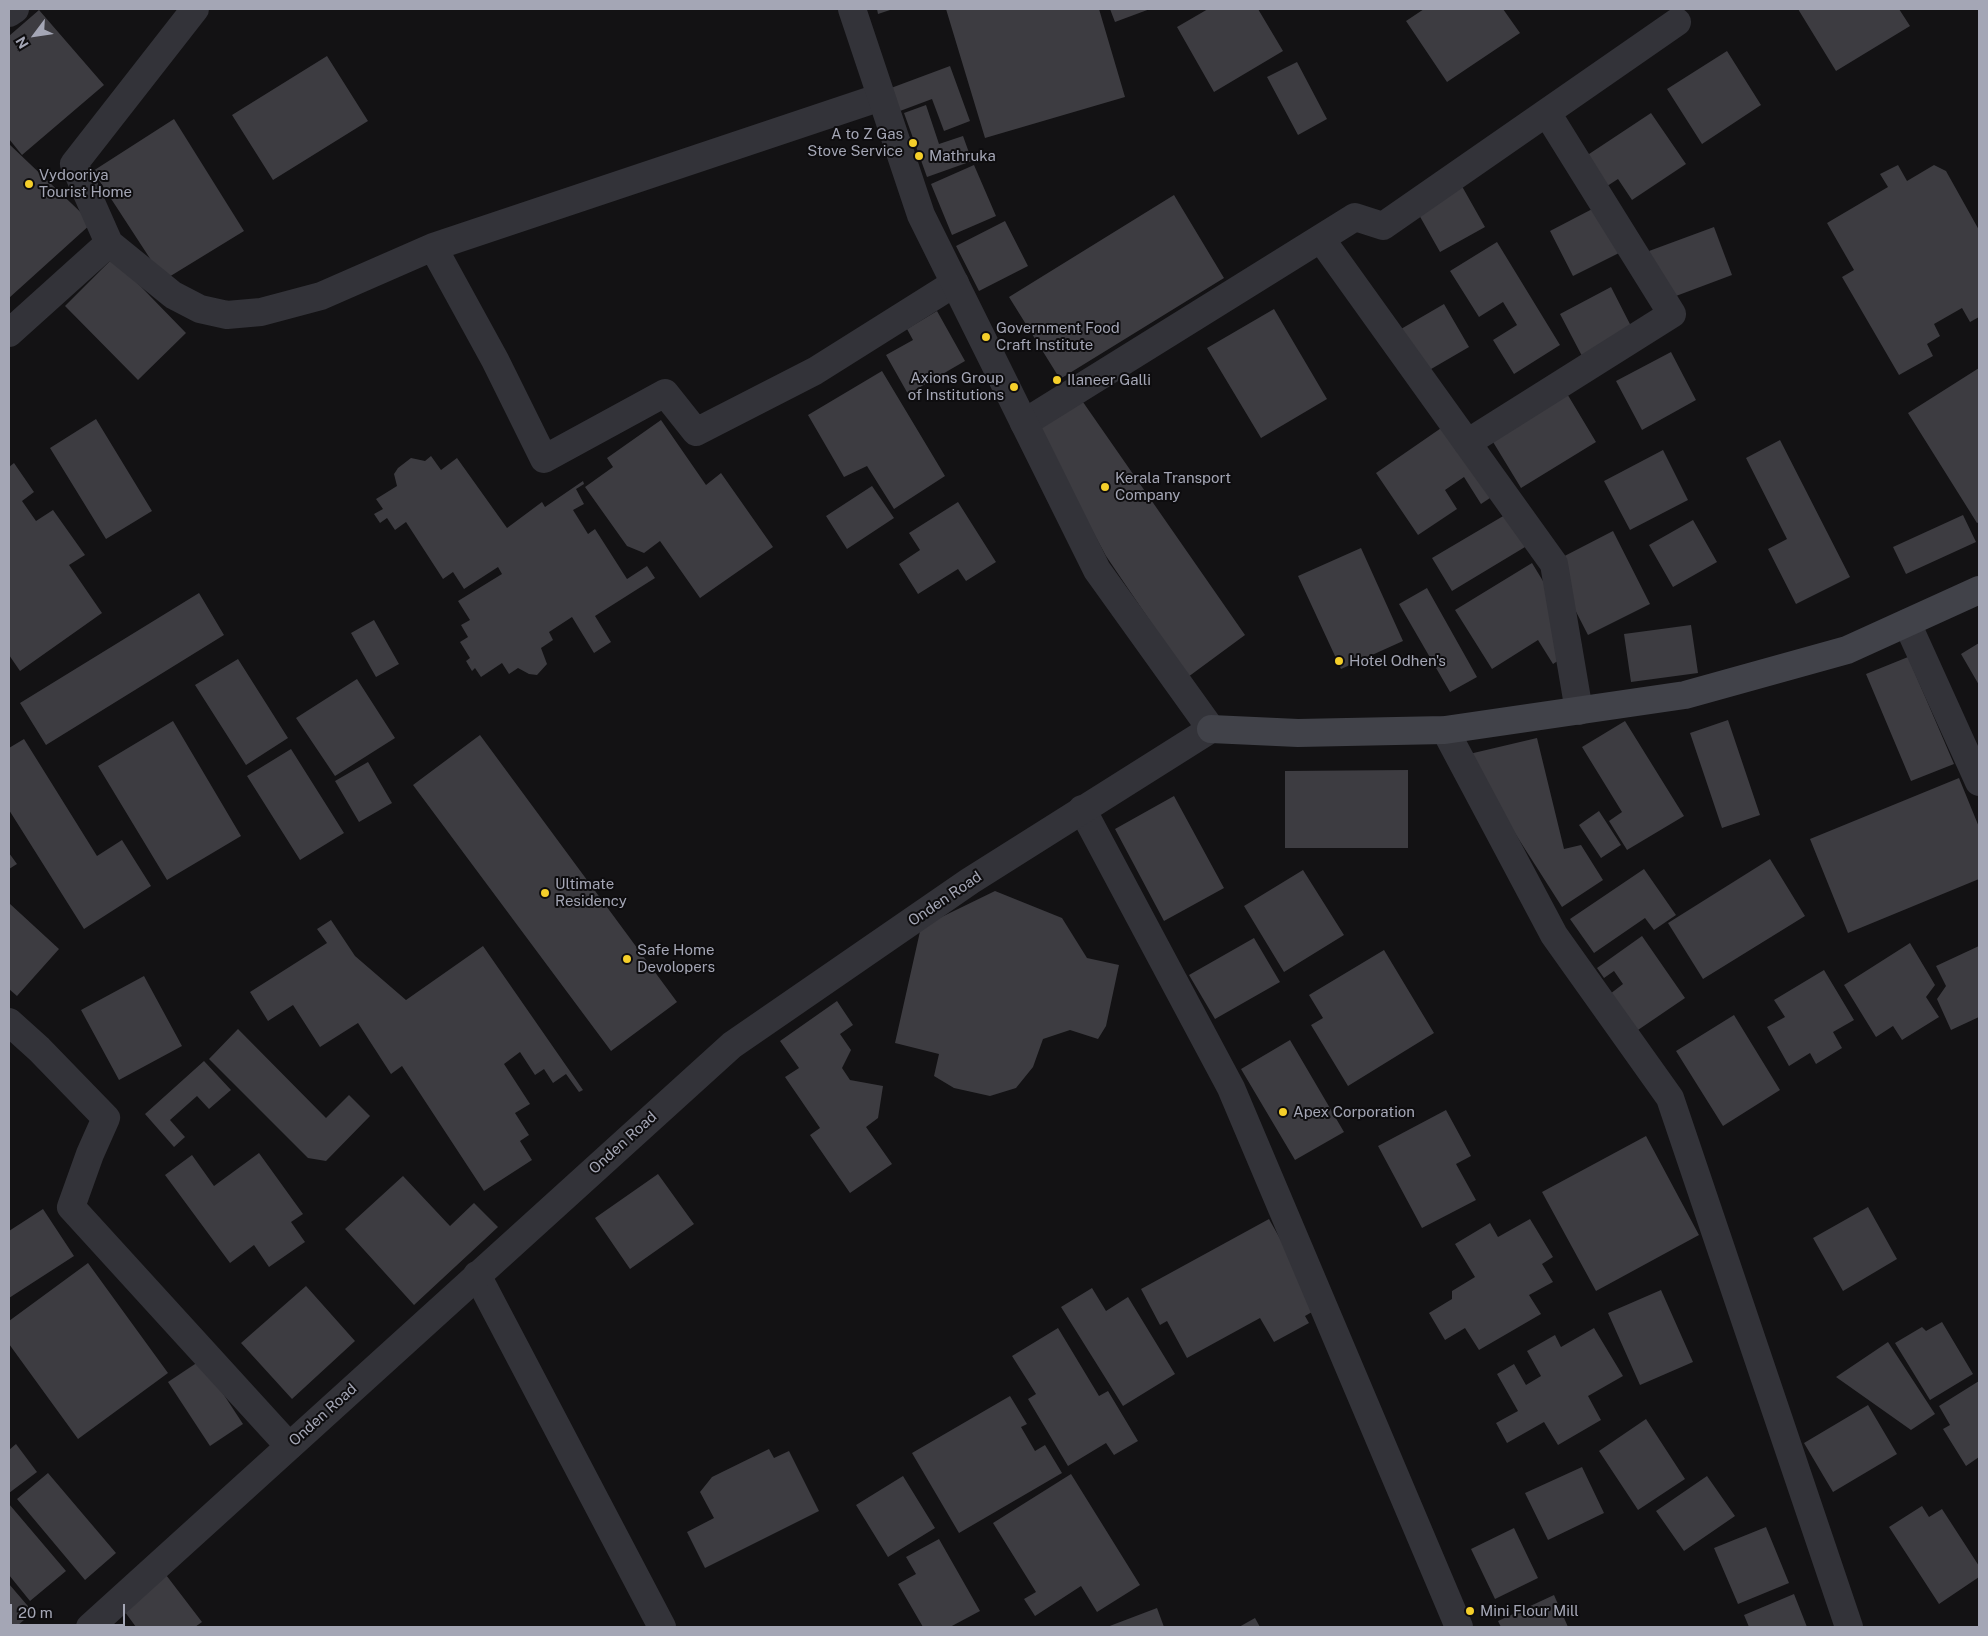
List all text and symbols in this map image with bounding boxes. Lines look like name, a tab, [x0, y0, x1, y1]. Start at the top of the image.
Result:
north arrow	[10, 10, 60, 60]
text: N	[12, 34, 32, 52]
place label: A to Z Gas Stove Service	[807, 125, 903, 160]
marker: A to Z Gas Stove Service	[907, 137, 919, 149]
place label: Mathruka	[929, 147, 996, 165]
marker: Mathruka	[913, 150, 925, 162]
place label: Vydooriya Tourist Home	[39, 166, 132, 201]
marker: Vydooriya Tourist Home	[23, 178, 35, 190]
place label: Government Food Craft Institute	[996, 319, 1120, 354]
marker: Government Food Craft Institute	[980, 331, 992, 343]
place label: Axions Group of Institutions	[908, 369, 1004, 404]
place label: Ilaneer Galli	[1067, 371, 1151, 389]
marker: Ilaneer Galli	[1051, 374, 1063, 386]
marker: Axions Group of Institutions	[1008, 381, 1020, 393]
place label: Kerala Transport Company	[1115, 469, 1231, 504]
marker: Kerala Transport Company	[1099, 481, 1111, 493]
place label: Hotel Odhen's	[1349, 652, 1446, 670]
marker: Hotel Odhen's	[1333, 655, 1345, 667]
street label: Onden Road	[905, 868, 985, 930]
place label: Ultimate Residency	[555, 875, 627, 910]
marker: Ultimate Residency	[539, 887, 551, 899]
place label: Safe Home Devolopers	[637, 941, 715, 976]
marker: Safe Home Devolopers	[621, 953, 633, 965]
place label: Apex Corporation	[1293, 1103, 1415, 1121]
marker: Apex Corporation	[1277, 1106, 1289, 1118]
street label: Onden Road	[585, 1108, 661, 1178]
street label: Onden Road	[285, 1380, 361, 1450]
scale bar	[12, 1594, 128, 1626]
place label: Mini Flour Mill	[1480, 1602, 1579, 1620]
text: 20 m	[18, 1604, 53, 1621]
marker: Mini Flour Mill	[1464, 1605, 1476, 1617]

